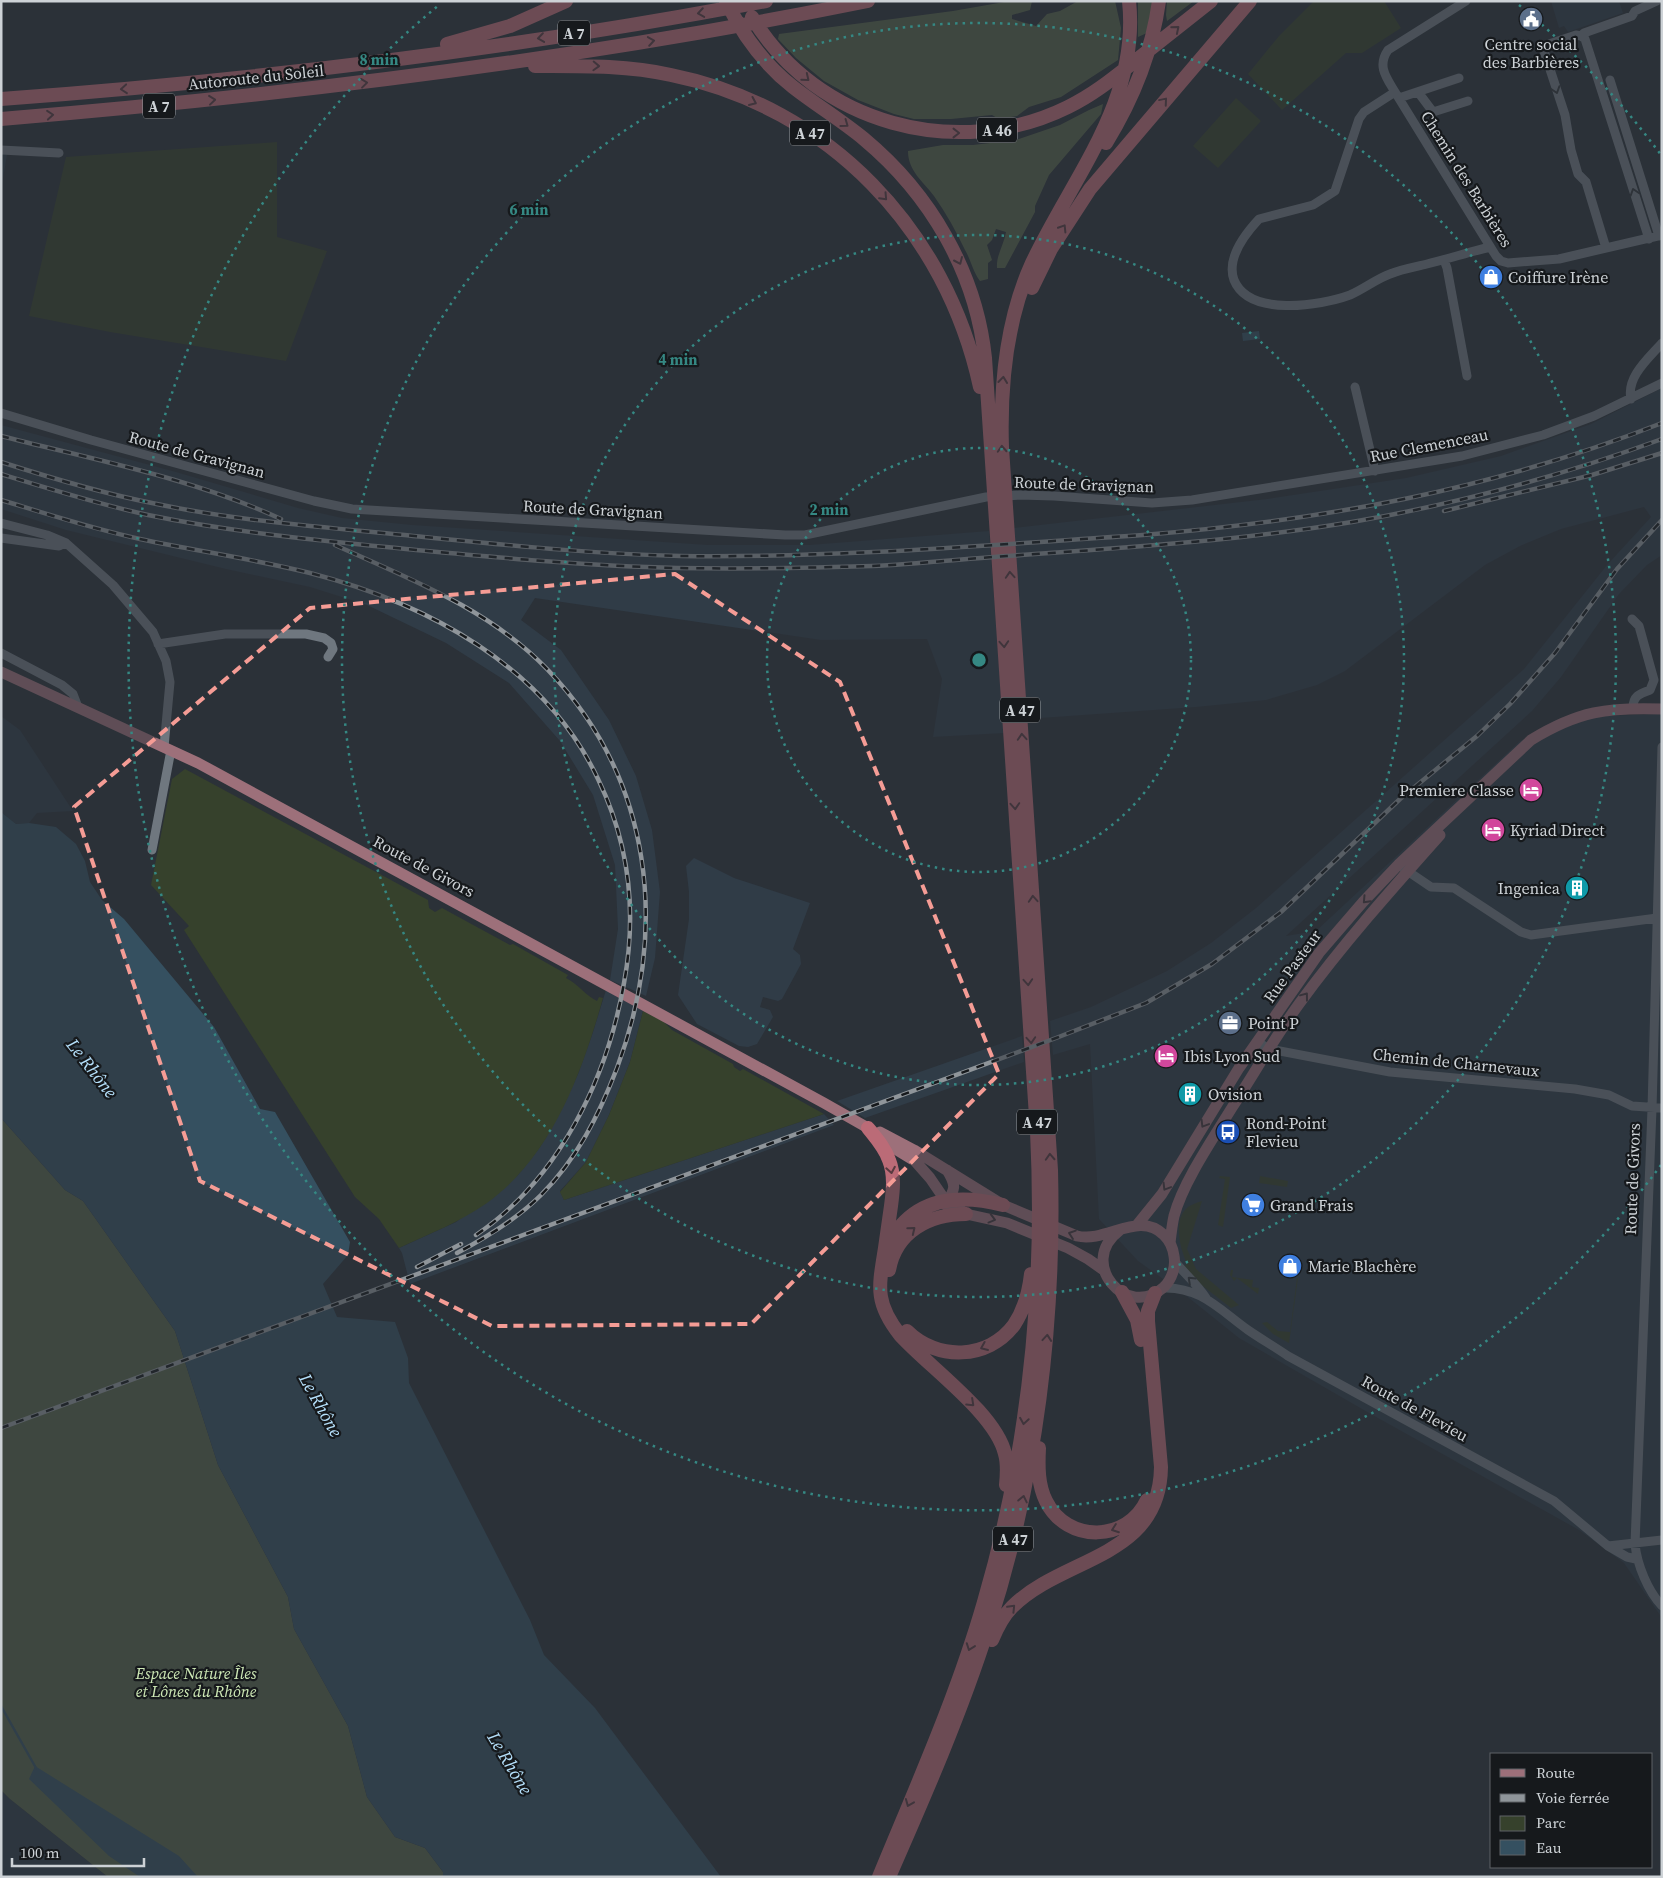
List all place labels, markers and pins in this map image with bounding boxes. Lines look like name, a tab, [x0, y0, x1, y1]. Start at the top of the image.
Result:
public building icon: Centre social des Barbières	[1518, 6, 1544, 32]
place label: Centre social des Barbières	[1483, 33, 1579, 73]
shop icon: Coiffure Irène	[1478, 264, 1504, 290]
place label: Coiffure Irène	[1508, 266, 1608, 288]
centre of rings	[970, 651, 988, 669]
hotel icon: Premiere Classe	[1518, 777, 1544, 803]
place label: Premiere Classe	[1399, 779, 1514, 801]
hotel icon: Kyriad Direct	[1480, 817, 1506, 843]
place label: Kyriad Direct	[1510, 819, 1605, 841]
building icon: Ingenica	[1564, 875, 1590, 901]
place label: Ingenica	[1498, 877, 1561, 899]
office icon: Point P	[1217, 1010, 1243, 1036]
place label: Point P	[1248, 1012, 1299, 1034]
hotel icon: Ibis Lyon Sud	[1153, 1043, 1179, 1069]
place label: Ibis Lyon Sud	[1184, 1045, 1280, 1067]
building icon: Ovision	[1177, 1081, 1203, 1107]
place label: Ovision	[1208, 1083, 1263, 1105]
place label: Rond-Point Flevieu	[1246, 1112, 1327, 1152]
bus stop icon: Rond-Point Flevieu	[1215, 1119, 1241, 1145]
supermarket icon: Grand Frais	[1240, 1192, 1266, 1218]
place label: Grand Frais	[1270, 1194, 1353, 1216]
shop icon: Marie Blachère	[1277, 1253, 1303, 1279]
place label: Marie Blachère	[1308, 1255, 1416, 1277]

